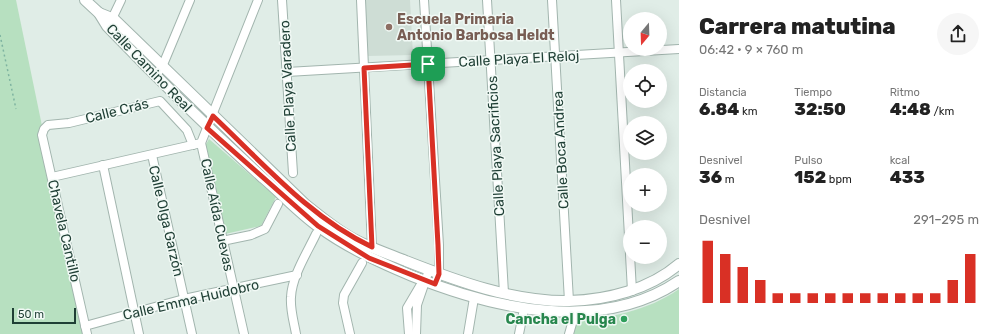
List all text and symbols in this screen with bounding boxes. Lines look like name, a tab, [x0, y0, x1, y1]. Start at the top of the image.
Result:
place label: Escuela Primaria Antonio Barbosa Heldt	[397, 11, 555, 44]
north arrow	[623, 12, 667, 56]
map controls	[623, 12, 667, 264]
text: Carrera matutina	[699, 13, 896, 40]
button: share	[937, 13, 979, 55]
street label: Calle Camino Real	[103, 20, 195, 116]
street label: Calle Playa Varadero	[276, 20, 300, 152]
marker: Escuela Primaria Antonio Barbosa Heldt	[384, 22, 394, 32]
text: 06:42 · 9 × 760 m	[699, 42, 803, 57]
pin	[411, 47, 445, 81]
street label: Calle Playa El Reloj	[458, 47, 580, 71]
icon: arrive	[417, 53, 439, 75]
button: locate	[623, 64, 667, 108]
street label: Calle Playa Sacrificios	[484, 75, 508, 217]
text: Distancia	[699, 86, 747, 99]
text: Tiempo	[794, 86, 832, 99]
text: Ritmo	[890, 86, 920, 99]
street label: Calle Boca Andrea	[549, 91, 573, 209]
street label: Calle Crás	[84, 95, 150, 127]
text: 6.84	[699, 99, 739, 119]
text: 32:50	[794, 99, 846, 119]
text: 4:48	[890, 99, 931, 119]
text: km	[739, 105, 757, 118]
text: /km	[931, 105, 954, 118]
button: layers	[623, 116, 667, 160]
text: Desnivel	[699, 154, 742, 167]
text: Pulso	[794, 154, 823, 167]
text: kcal	[890, 154, 910, 167]
street label: Calle Aída Cuevas	[197, 157, 237, 273]
street label: Calle Olga Garzón	[145, 164, 187, 278]
text: 36	[699, 167, 722, 187]
text: 152	[794, 167, 826, 187]
text: 433	[890, 167, 925, 187]
button: +	[623, 168, 667, 212]
text: m	[722, 173, 735, 186]
text: bpm	[826, 173, 852, 186]
street label: Chavela Cantillo	[44, 178, 84, 284]
text: Desnivel	[699, 212, 750, 227]
text: 291–295 m	[913, 212, 979, 227]
button: −	[623, 220, 667, 264]
street label: Calle Emma Huidobro	[121, 276, 261, 324]
scale bar	[12, 306, 76, 325]
text: 50 m	[18, 308, 44, 321]
place label: Cancha el Pulga	[505, 311, 616, 328]
marker: Cancha el Pulga	[619, 314, 629, 324]

